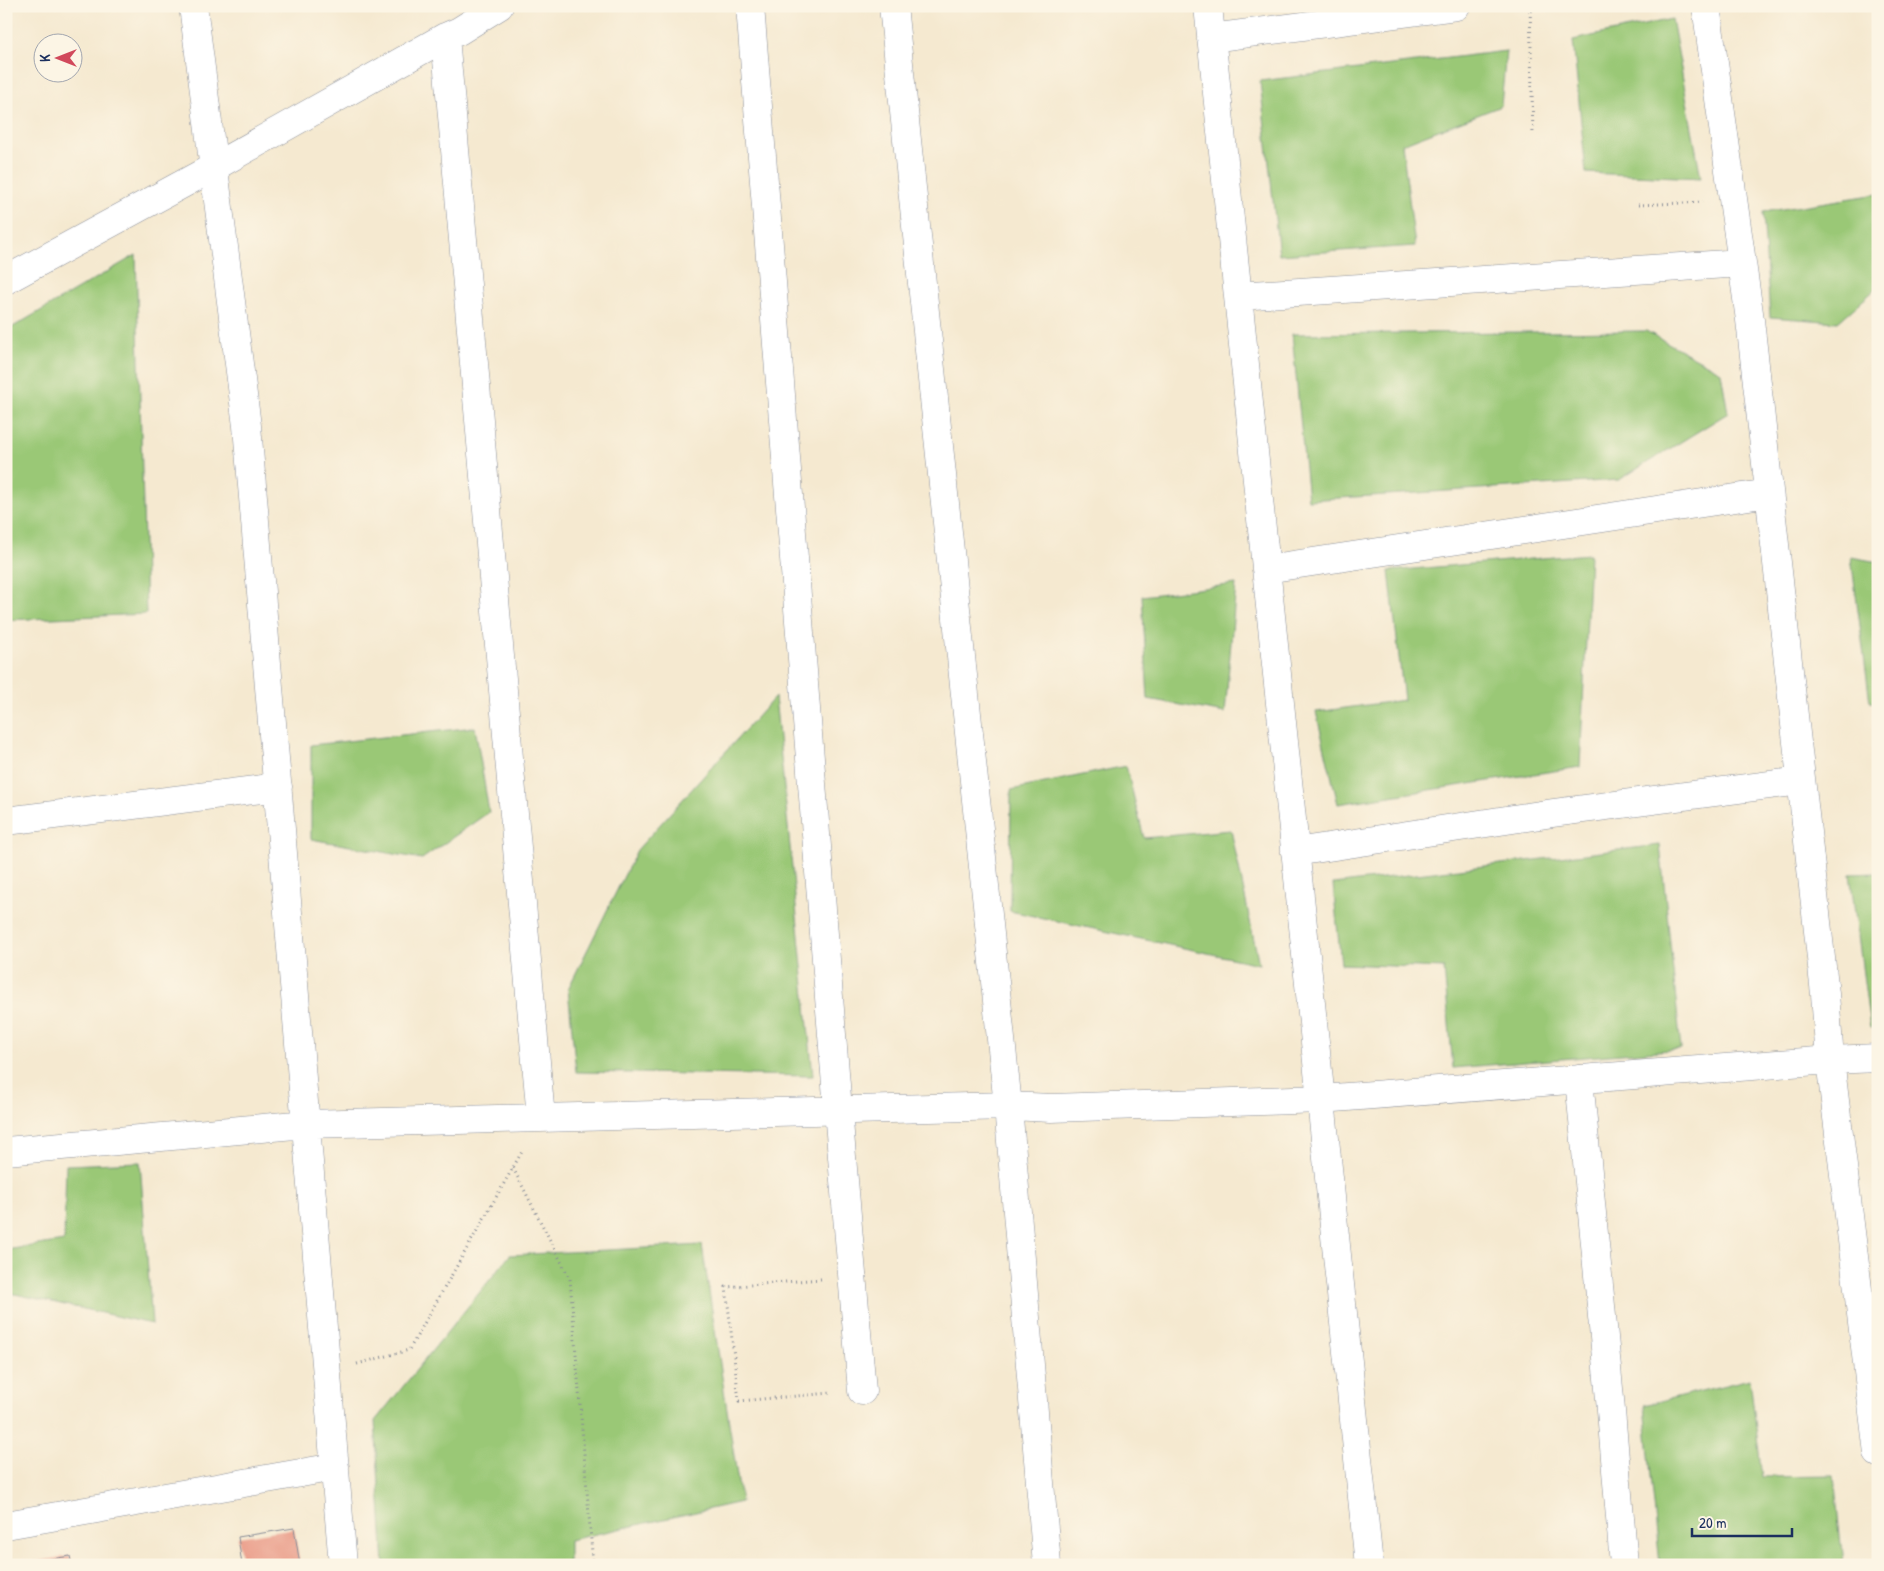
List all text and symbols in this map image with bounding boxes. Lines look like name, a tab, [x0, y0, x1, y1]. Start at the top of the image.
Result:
north arrow	[32, 32, 82, 82]
text: K	[35, 54, 54, 62]
scale bar	[1692, 1506, 1792, 1538]
text: 20 m	[1699, 1512, 1726, 1533]

